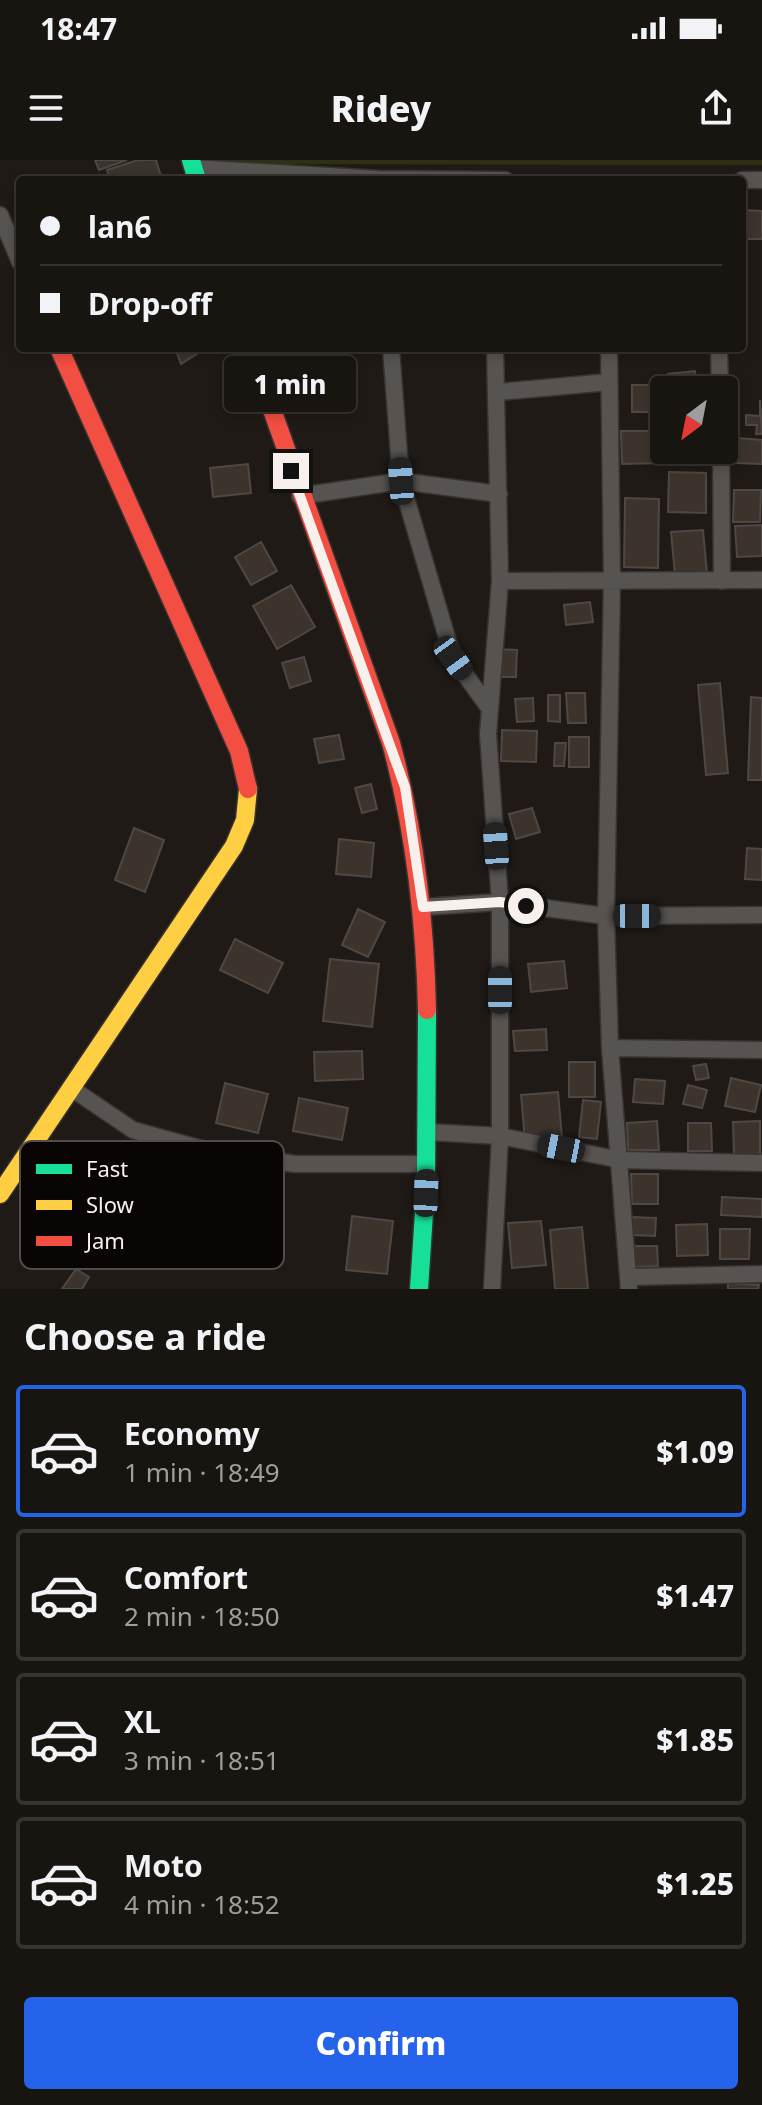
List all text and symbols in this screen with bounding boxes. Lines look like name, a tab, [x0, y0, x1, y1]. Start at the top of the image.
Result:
text: 18:47	[40, 8, 117, 49]
text: Ridey	[331, 84, 431, 133]
icon: menu	[24, 86, 68, 130]
icon: share	[694, 86, 738, 130]
text: lan6	[88, 206, 152, 247]
text: Drop-off	[88, 283, 212, 324]
callout: 1 min	[225, 355, 357, 411]
text: 1 min	[254, 366, 326, 402]
north arrow	[650, 376, 738, 464]
map controls	[650, 376, 738, 464]
route end	[273, 453, 309, 489]
car	[387, 456, 415, 506]
car	[429, 632, 477, 684]
car	[482, 821, 510, 871]
route start	[508, 888, 544, 924]
car	[613, 904, 661, 928]
car	[488, 966, 512, 1014]
car	[535, 1132, 587, 1164]
legend	[20, 1141, 284, 1269]
text: Fast	[86, 1153, 128, 1183]
car	[413, 1169, 439, 1217]
text: Slow	[86, 1189, 135, 1219]
text: Jam	[84, 1225, 125, 1255]
text: Choose a ride	[24, 1312, 266, 1361]
text: Economy	[124, 1413, 260, 1454]
icon: car	[28, 1415, 100, 1487]
text: $1.09	[656, 1431, 734, 1472]
text: 1 min · 18:49	[124, 1454, 280, 1490]
text: Comfort	[124, 1557, 248, 1598]
icon: car	[28, 1559, 100, 1631]
text: $1.47	[656, 1575, 734, 1616]
text: 2 min · 18:50	[124, 1598, 280, 1634]
text: XL	[124, 1701, 161, 1742]
icon: car	[28, 1703, 100, 1775]
text: $1.85	[656, 1719, 734, 1760]
text: 3 min · 18:51	[124, 1742, 280, 1778]
text: Moto	[124, 1845, 203, 1886]
icon: car	[28, 1847, 100, 1919]
text: $1.25	[656, 1863, 734, 1904]
text: 4 min · 18:52	[124, 1886, 280, 1922]
button: Confirm	[24, 1997, 738, 2089]

